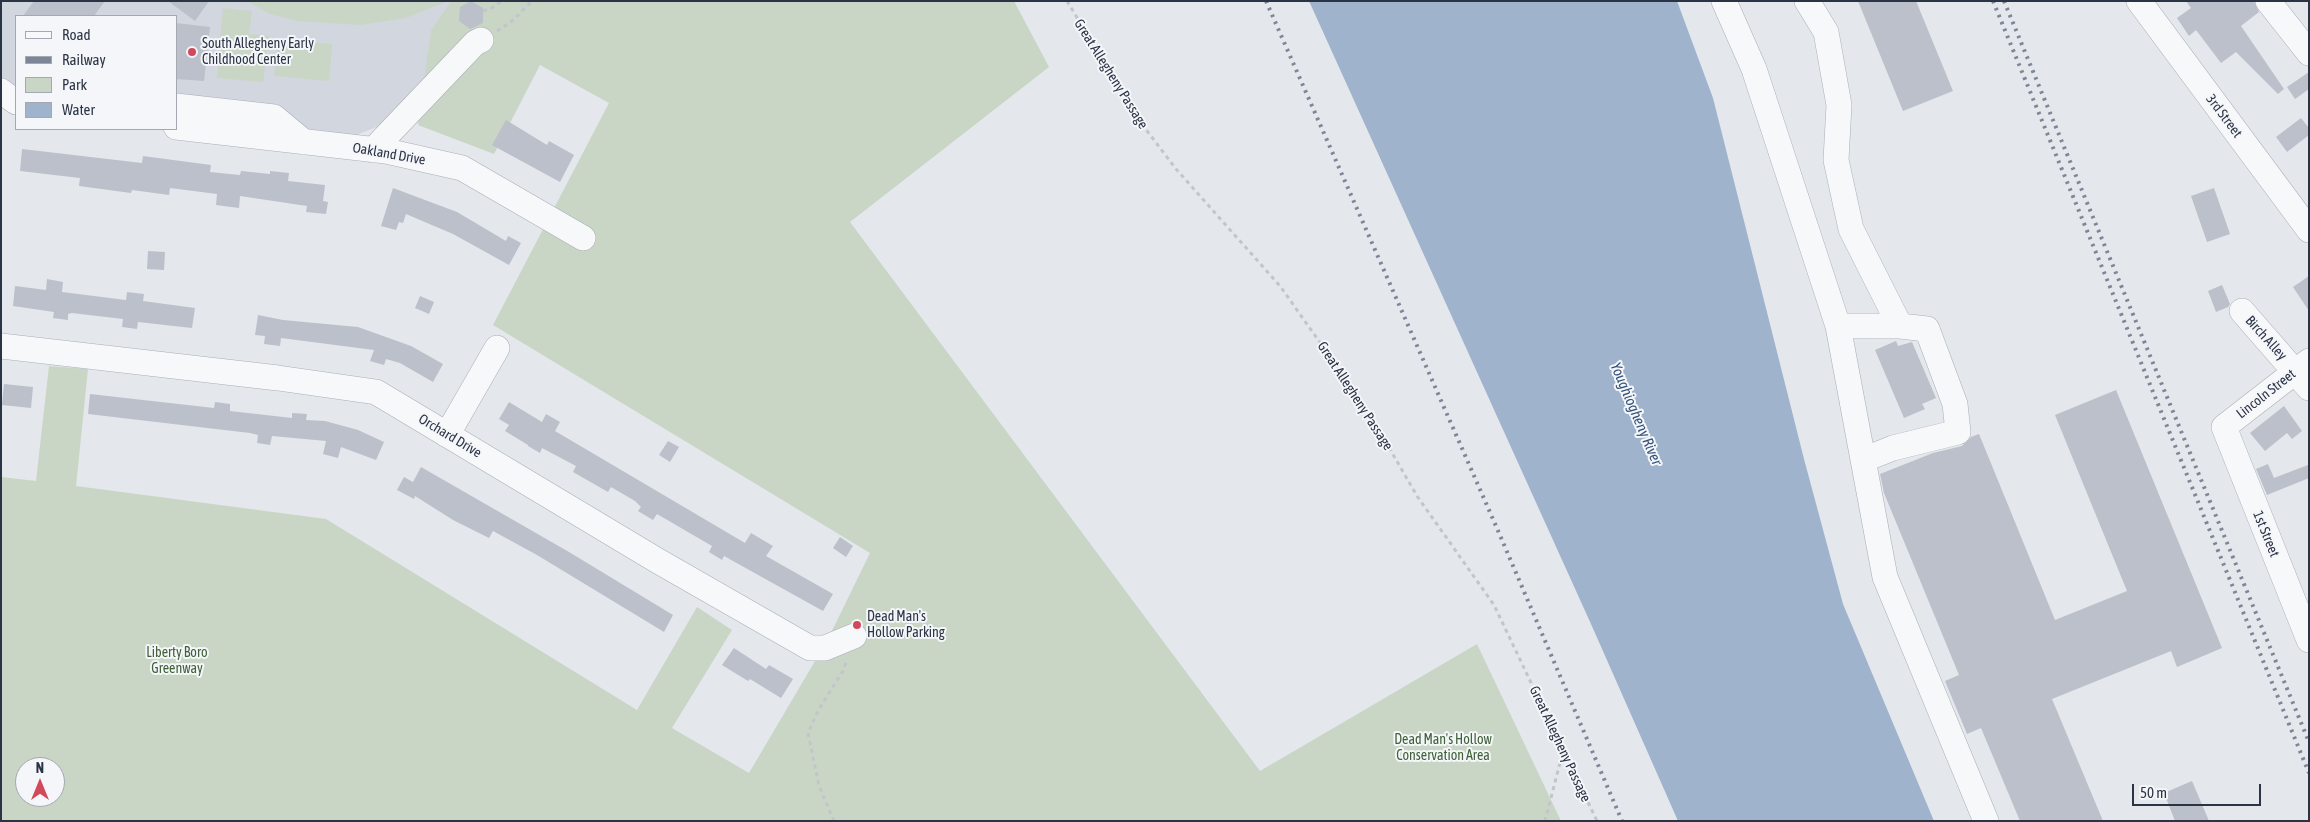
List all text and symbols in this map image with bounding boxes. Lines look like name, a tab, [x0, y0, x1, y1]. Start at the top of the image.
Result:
legend	[15, 15, 178, 130]
street label: Great Allegheny Passage	[1070, 16, 1152, 132]
text: Road	[62, 26, 91, 43]
place label: South Allegheny Early Childhood Center	[202, 36, 314, 68]
marker: South Allegheny Early Childhood Center	[186, 46, 198, 58]
text: Railway	[62, 51, 106, 68]
text: Park	[62, 76, 87, 93]
street label: 3rd Street	[2202, 91, 2246, 141]
text: Water	[62, 101, 95, 118]
street label: Oakland Drive	[351, 139, 427, 169]
street label: Birch Alley	[2242, 312, 2290, 364]
street label: Great Allegheny Passage	[1314, 339, 1396, 453]
water label: Youghiogheny River	[1606, 360, 1666, 468]
street label: Lincoln Street	[2233, 366, 2299, 422]
street label: Orchard Drive	[415, 411, 485, 461]
street label: 1st Street	[2249, 509, 2283, 559]
place label: Dead Man's Hollow Parking	[867, 609, 945, 642]
marker: Dead Man's Hollow Parking	[851, 619, 863, 631]
park label: Liberty Boro Greenway	[146, 645, 208, 678]
street label: Great Allegheny Passage	[1526, 683, 1594, 805]
park label: Dead Man's Hollow Conservation Area	[1394, 732, 1492, 764]
north arrow	[15, 757, 65, 807]
text: N	[36, 760, 44, 776]
scale bar	[2135, 774, 2264, 806]
text: 50 m	[2140, 784, 2167, 801]

